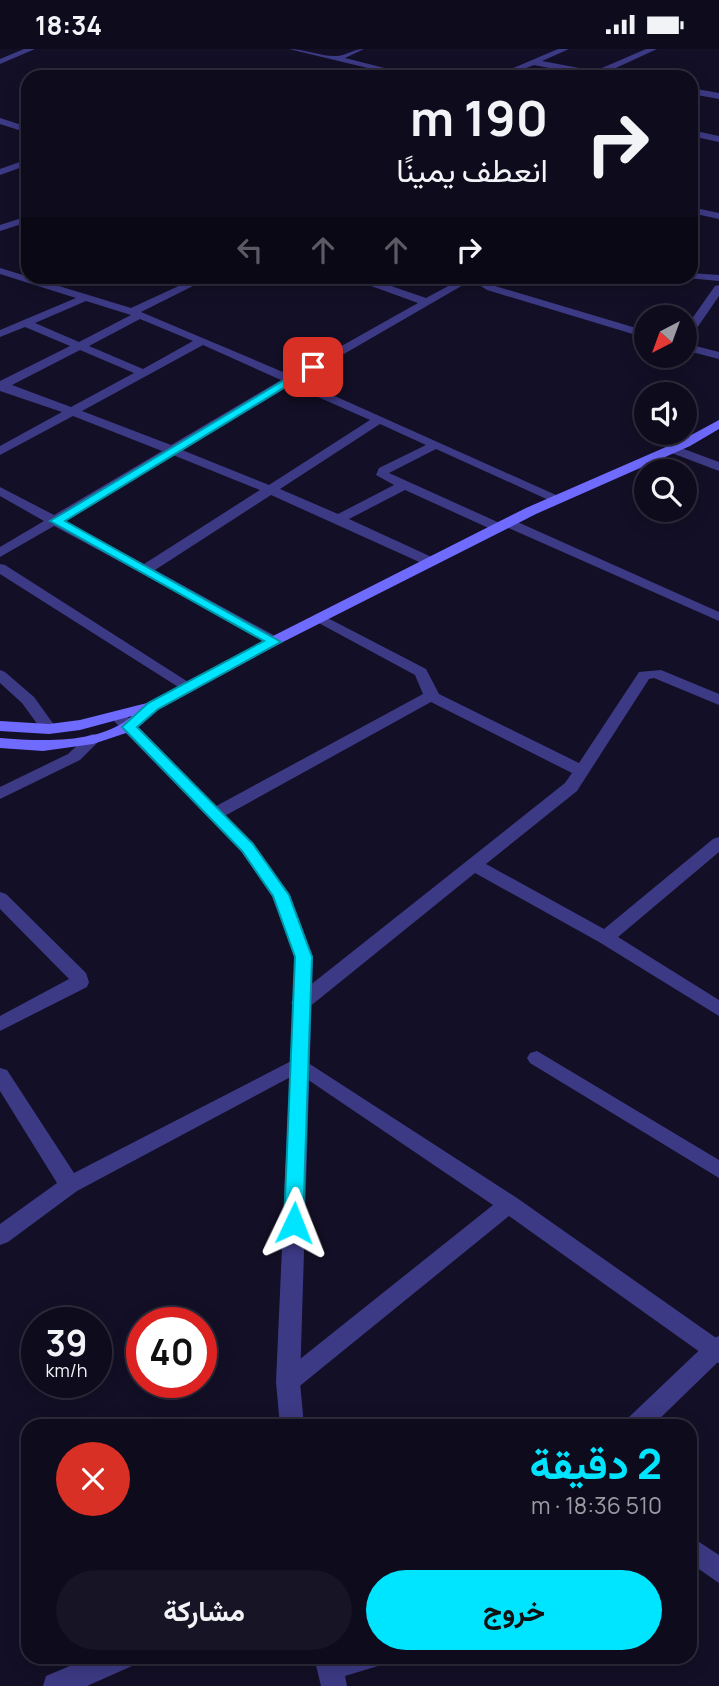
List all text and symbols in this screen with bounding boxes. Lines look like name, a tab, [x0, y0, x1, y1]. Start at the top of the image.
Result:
text: 18:34	[35, 7, 102, 43]
text: 190 m	[410, 84, 548, 151]
icon: right	[572, 98, 663, 189]
text: انعطف يمينًا	[396, 148, 548, 192]
icon: left	[231, 231, 269, 269]
icon: ahead	[304, 231, 342, 269]
icon: ahead	[377, 231, 415, 269]
icon: right	[450, 231, 488, 269]
north arrow	[634, 305, 696, 367]
map controls	[634, 305, 697, 522]
pin	[283, 337, 343, 397]
icon: arrive	[294, 348, 332, 386]
button: sound	[634, 382, 697, 445]
button: search	[634, 459, 697, 522]
position arrow	[257, 1186, 331, 1260]
speed limit sign: 40	[126, 1307, 217, 1398]
text: 39	[45, 1319, 88, 1367]
text: km/h	[46, 1358, 87, 1382]
text: 2 دقيقة	[530, 1434, 662, 1492]
button: close	[56, 1442, 130, 1516]
text: 510 m · 18:36	[531, 1489, 662, 1521]
button: مشاركة	[56, 1570, 352, 1650]
button: خروج	[366, 1570, 662, 1650]

